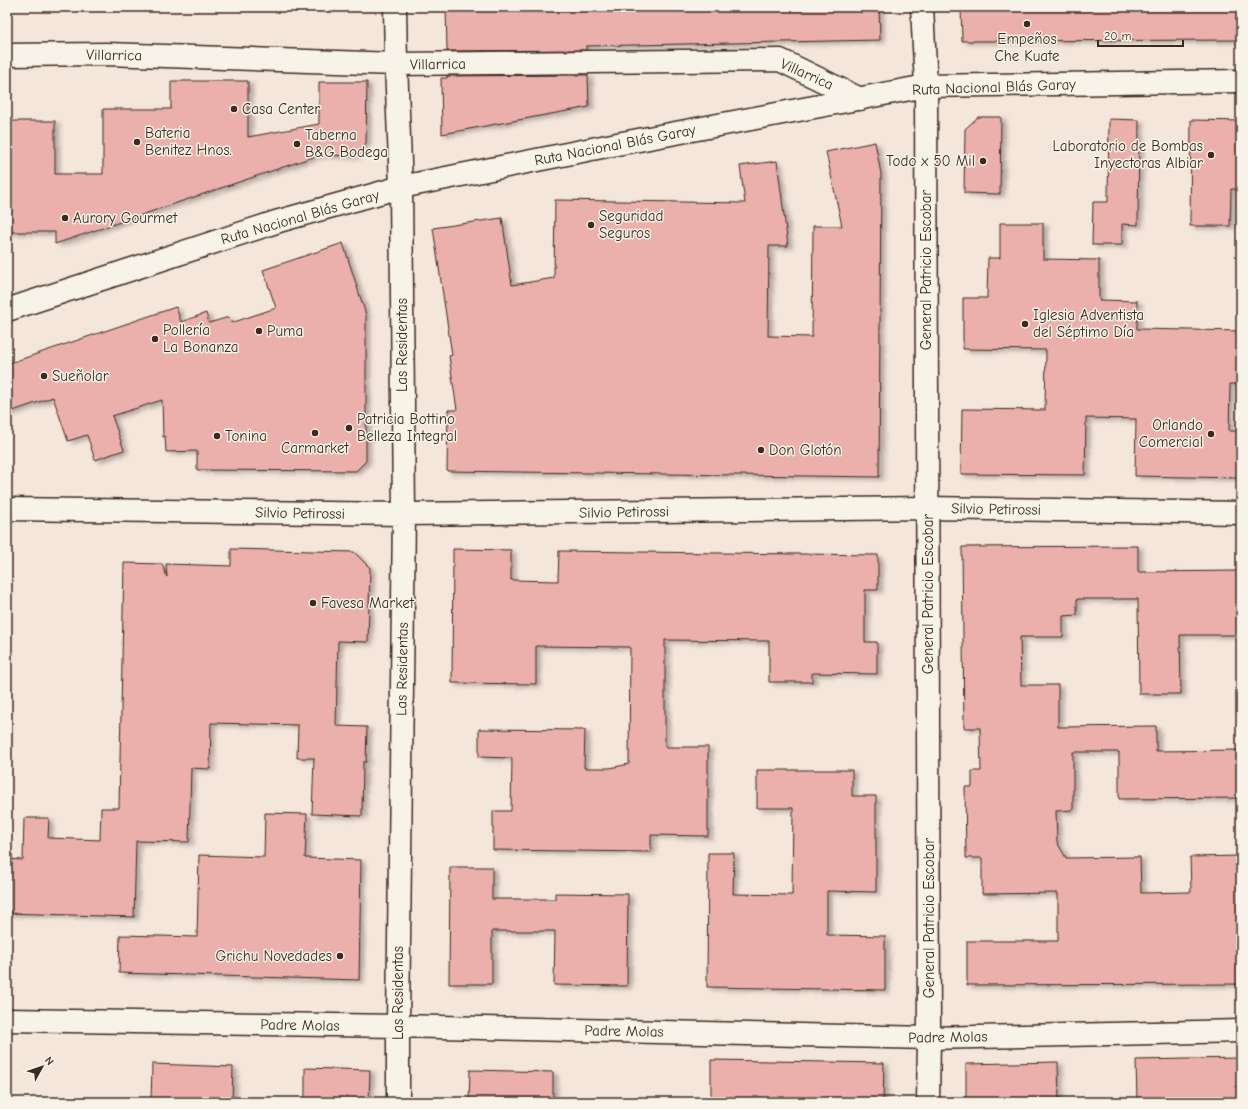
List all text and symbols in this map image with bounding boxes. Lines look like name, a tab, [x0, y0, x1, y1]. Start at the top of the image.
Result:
marker: Empeños Che Kuate	[1022, 19, 1032, 29]
scale bar	[1098, 22, 1183, 48]
text: 20 m	[1104, 29, 1132, 43]
place label: Empeños Che Kuate	[995, 30, 1060, 65]
street label: Villarrica	[86, 46, 142, 64]
street label: Villarrica	[778, 54, 836, 94]
street label: Villarrica	[410, 55, 466, 73]
street label: Ruta Nacional Blás Garay	[912, 75, 1076, 99]
place label: Casa Center	[242, 100, 320, 118]
marker: Casa Center	[229, 104, 239, 114]
street label: Ruta Nacional Blás Garay	[533, 120, 697, 169]
place label: Bateria Benitez Hnos.	[145, 124, 232, 159]
place label: Taberna B&G Bodega	[305, 126, 388, 161]
marker: Bateria Benitez Hnos.	[132, 137, 142, 147]
place label: Laboratorio de Bombas Inyectoras Albiar	[1052, 137, 1203, 172]
marker: Taberna B&G Bodega	[292, 139, 302, 149]
marker: Laboratorio de Bombas Inyectoras Albiar	[1206, 150, 1216, 160]
place label: Todo x 50 Mil	[886, 152, 975, 170]
marker: Todo x 50 Mil	[978, 156, 988, 166]
street label: Ruta Nacional Blás Garay	[219, 186, 382, 248]
street label: General Patricio Escobar	[917, 190, 935, 350]
place label: Seguridad Seguros	[599, 207, 663, 242]
place label: Aurory Gourmet	[73, 209, 178, 227]
marker: Aurory Gourmet	[60, 213, 70, 223]
marker: Seguridad Seguros	[586, 220, 596, 230]
street label: Las Residentas	[393, 298, 411, 392]
place label: Iglesia Adventista del Séptimo Día	[1033, 306, 1144, 341]
marker: Iglesia Adventista del Séptimo Día	[1020, 319, 1030, 329]
place label: Pollería La Bonanza	[163, 321, 238, 356]
place label: Puma	[267, 322, 303, 340]
marker: Puma	[254, 326, 264, 336]
marker: Pollería La Bonanza	[150, 334, 160, 344]
place label: Sueñolar	[52, 367, 109, 385]
marker: Sueñolar	[39, 371, 49, 381]
place label: Patricia Bottino Belleza Integral	[357, 410, 457, 445]
place label: Orlando Comercial	[1139, 416, 1203, 451]
marker: Patricia Bottino Belleza Integral	[344, 423, 354, 433]
place label: Tonina	[225, 427, 267, 445]
marker: Carmarket	[310, 428, 320, 438]
marker: Orlando Comercial	[1206, 429, 1216, 439]
marker: Tonina	[212, 431, 222, 441]
place label: Carmarket	[281, 439, 350, 457]
place label: Don Glotón	[769, 441, 842, 459]
marker: Don Glotón	[756, 445, 766, 455]
street label: Silvio Petirossi	[951, 499, 1041, 519]
street label: Silvio Petirossi	[579, 502, 669, 522]
street label: Silvio Petirossi	[255, 503, 345, 523]
street label: General Patricio Escobar	[919, 514, 937, 674]
place label: Favesa Market	[321, 594, 415, 612]
marker: Favesa Market	[308, 598, 318, 608]
street label: Las Residentas	[392, 622, 412, 716]
street label: General Patricio Escobar	[920, 838, 938, 998]
street label: Las Residentas	[389, 946, 407, 1040]
place label: Grichu Novedades	[215, 947, 332, 965]
marker: Grichu Novedades	[335, 951, 345, 961]
street label: Padre Molas	[260, 1015, 340, 1035]
street label: Padre Molas	[584, 1021, 664, 1041]
street label: Padre Molas	[908, 1027, 988, 1047]
north arrow	[22, 1047, 62, 1087]
text: N	[42, 1054, 57, 1068]

